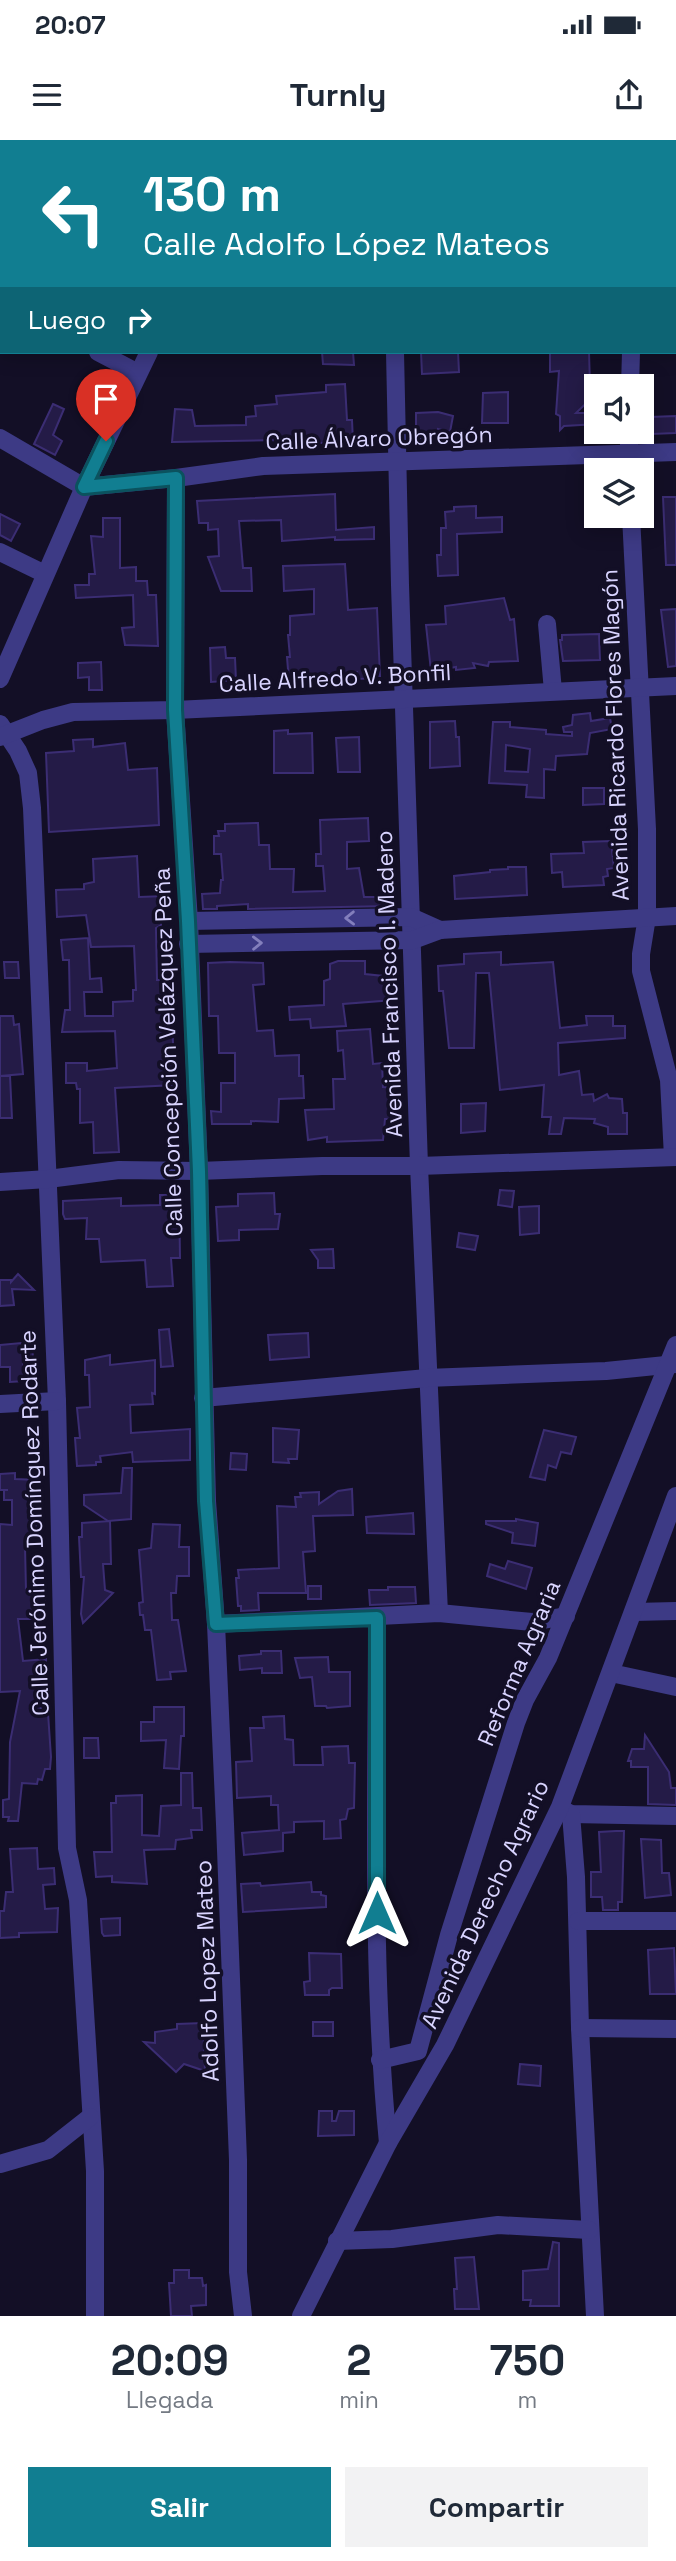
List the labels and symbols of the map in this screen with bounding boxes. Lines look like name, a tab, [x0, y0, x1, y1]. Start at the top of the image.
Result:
pin	[76, 369, 136, 441]
street label: Calle Álvaro Obregón	[265, 419, 493, 457]
street label: Avenida Ricardo Flores Magón	[594, 569, 636, 901]
street label: Calle Alfredo V. Bonfil	[218, 657, 452, 699]
street label: Avenida Francisco I. Madero	[369, 830, 409, 1138]
street label: Calle Concepción Velázquez Peña	[147, 867, 189, 1237]
one-way arrow	[344, 910, 355, 926]
one-way arrow	[251, 935, 262, 950]
street label: Calle Jerónimo Domínguez Rodarte	[12, 1330, 56, 1716]
street label: Reforma Agraria	[471, 1576, 567, 1750]
street label: Avenida Derecho Agrario	[414, 1775, 556, 2033]
street label: Adolfo Lopez Mateo	[188, 1860, 226, 2082]
position arrow	[340, 1876, 414, 1950]

